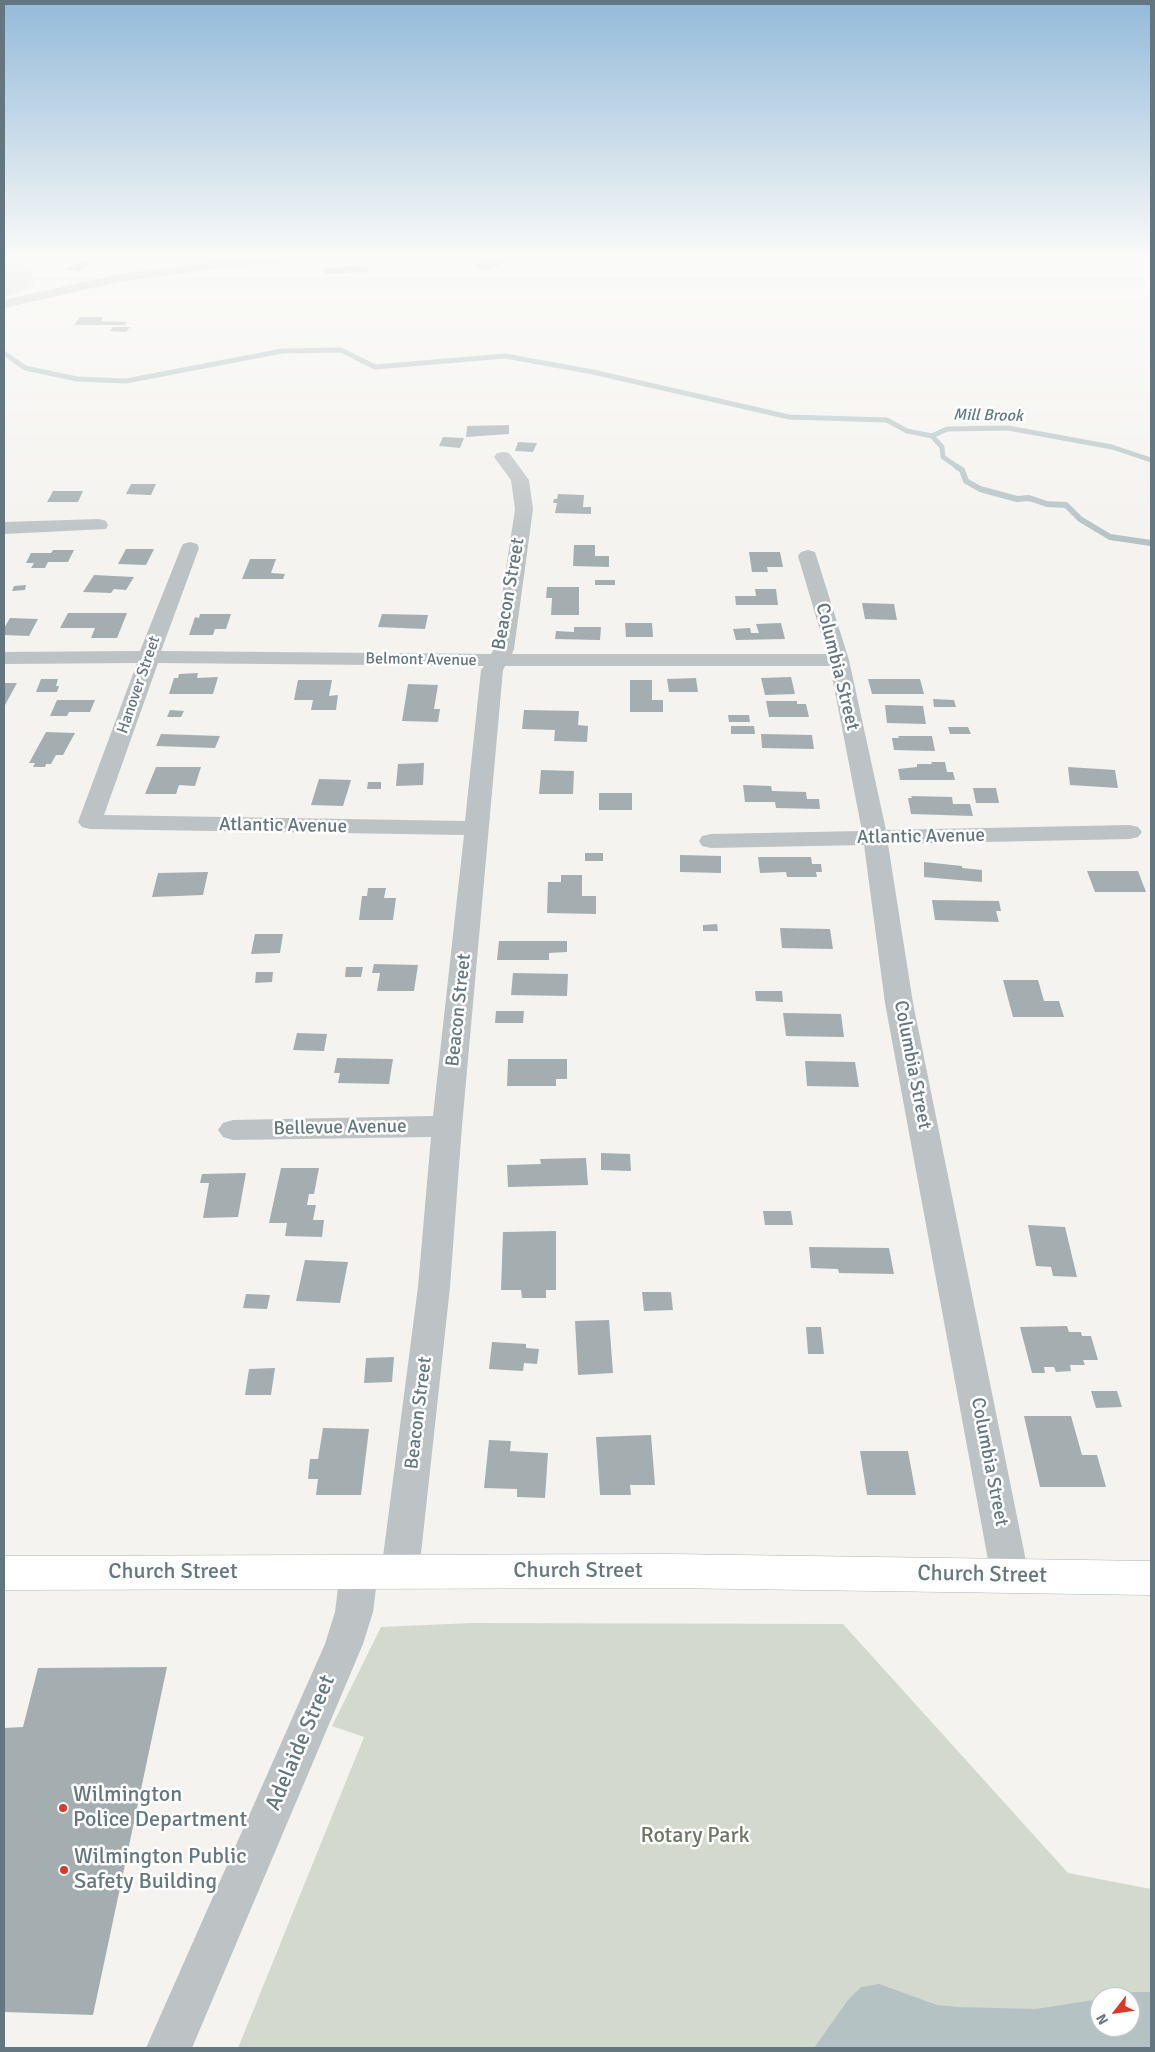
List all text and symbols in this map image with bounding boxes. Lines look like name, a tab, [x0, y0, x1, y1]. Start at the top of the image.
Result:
water label: Mill Brook	[953, 406, 1023, 426]
street label: Beacon Street	[488, 536, 530, 652]
street label: Columbia Street	[810, 601, 864, 733]
street label: Hanover Street	[113, 634, 165, 736]
street label: Belmont Avenue	[365, 649, 477, 671]
street label: Atlantic Avenue	[219, 813, 347, 839]
street label: Atlantic Avenue	[857, 824, 985, 850]
street label: Beacon Street	[442, 952, 476, 1068]
street label: Columbia Street	[888, 999, 936, 1131]
street label: Bellevue Avenue	[273, 1115, 407, 1141]
street label: Beacon Street	[401, 1355, 437, 1471]
street label: Columbia Street	[965, 1396, 1013, 1528]
street label: Church Street	[513, 1558, 643, 1584]
street label: Church Street	[108, 1559, 238, 1585]
street label: Church Street	[917, 1561, 1047, 1589]
street label: Adelaide Street	[261, 1671, 341, 1815]
place label: Wilmington Police Department	[73, 1782, 247, 1834]
marker: Wilmington Police Department	[57, 1802, 69, 1814]
park label: Rotary Park	[640, 1823, 750, 1849]
place label: Wilmington Public Safety Building	[74, 1844, 247, 1895]
marker: Wilmington Public Safety Building	[58, 1864, 70, 1876]
north arrow	[1090, 1987, 1140, 2037]
text: N	[1093, 2011, 1112, 2028]

